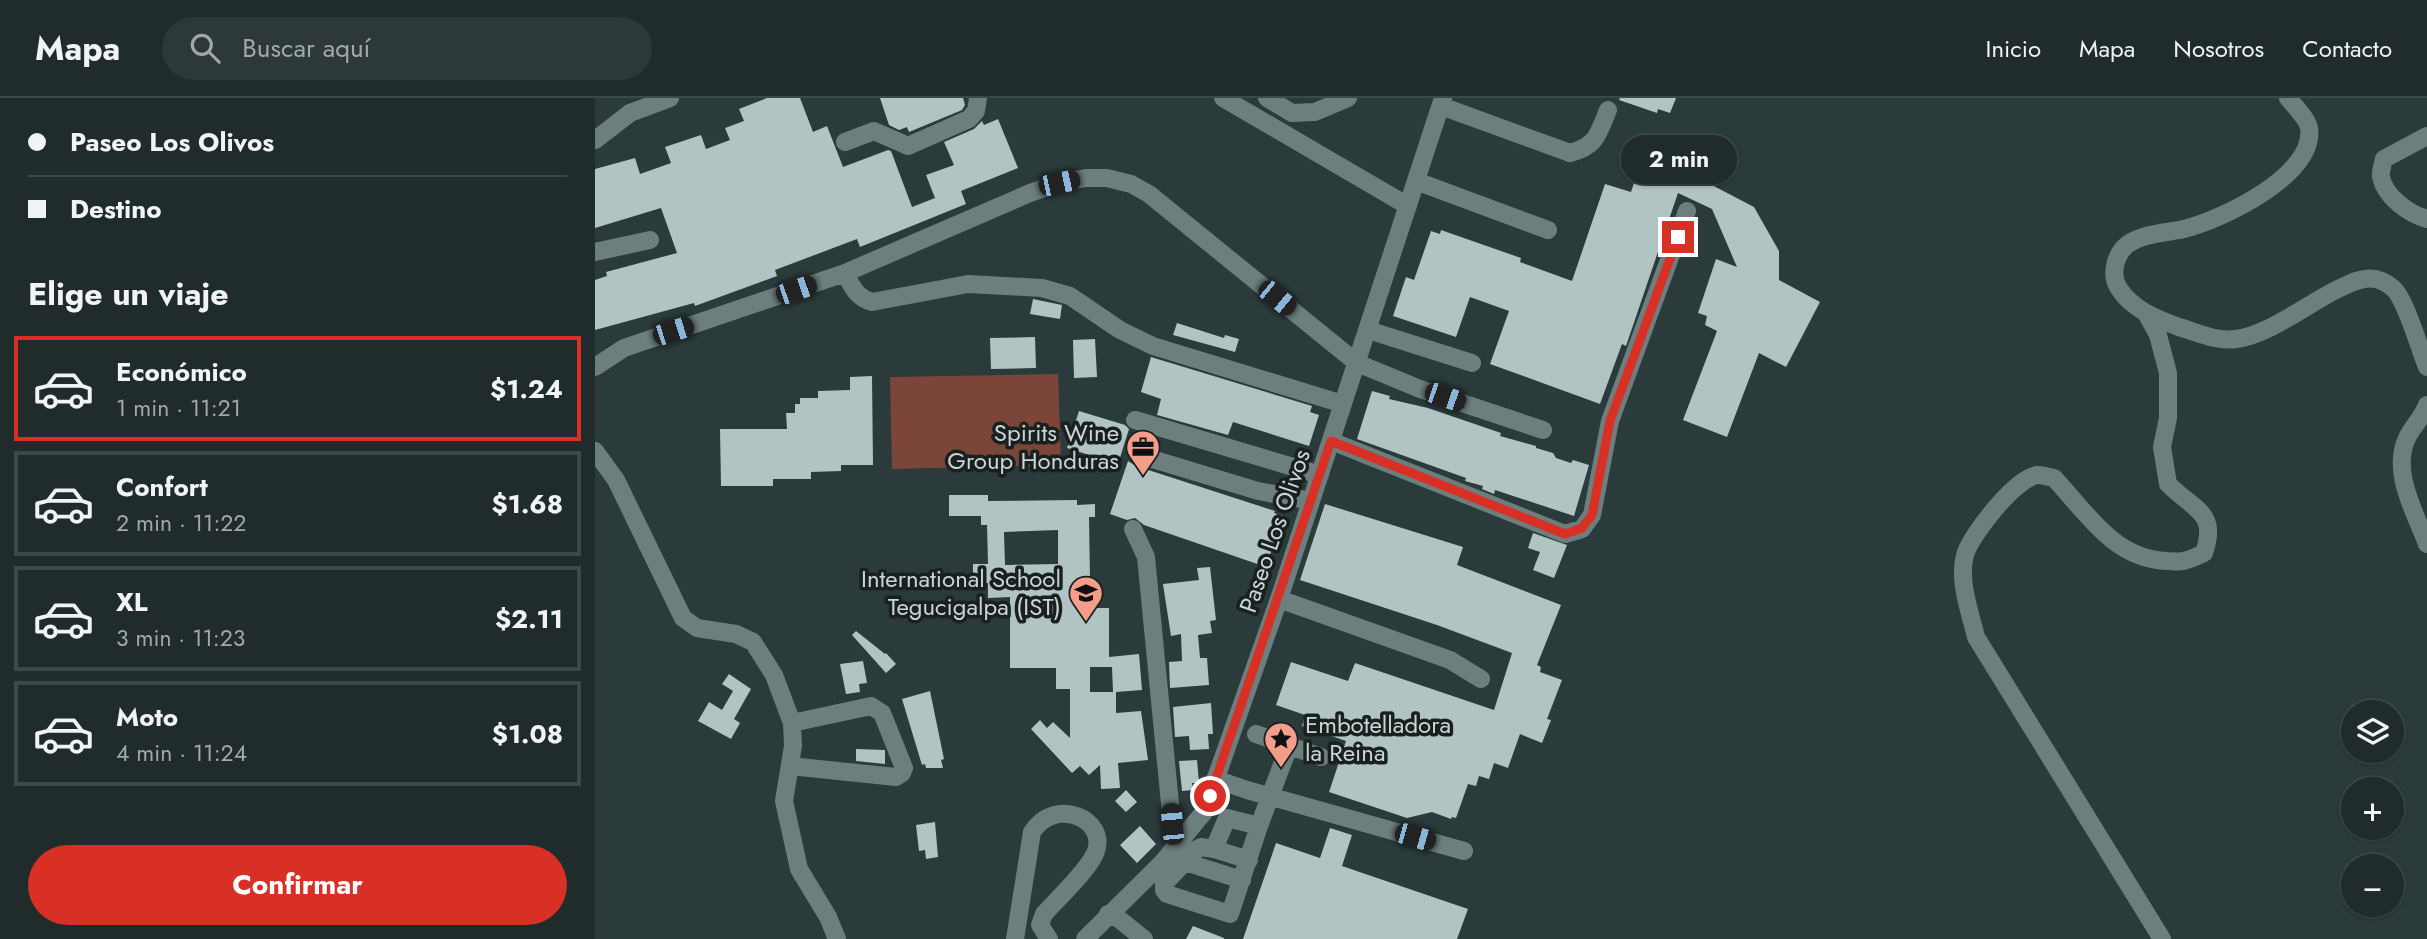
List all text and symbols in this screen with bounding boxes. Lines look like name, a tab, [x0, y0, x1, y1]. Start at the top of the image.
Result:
search box	[162, 17, 652, 80]
text: Mapa	[35, 25, 120, 72]
icon: search	[186, 29, 224, 67]
text: Buscar aquí	[242, 29, 370, 67]
text: Inicio	[1986, 31, 2041, 66]
text: Mapa	[2079, 31, 2135, 66]
text: Nosotros	[2173, 31, 2264, 66]
text: Contacto	[2302, 31, 2392, 66]
text: Paseo Los Olivos	[70, 123, 274, 161]
callout: 2 min	[1620, 136, 1736, 184]
text: 2 min	[1649, 142, 1709, 176]
car	[1037, 168, 1082, 198]
text: Destino	[70, 190, 162, 228]
route end	[1662, 221, 1694, 253]
text: Elige un viaje	[28, 271, 229, 317]
car	[773, 273, 820, 307]
car	[1255, 277, 1300, 319]
car	[650, 315, 697, 347]
text: Económico	[116, 353, 247, 391]
icon: car	[32, 357, 95, 420]
text: $1.24	[490, 370, 563, 408]
car	[1422, 380, 1469, 414]
text: 1 min · 11:21	[116, 391, 241, 425]
place label: Spirits Wine Group Honduras	[947, 415, 1119, 478]
office icon: Spirits Wine Group Honduras	[1124, 428, 1162, 477]
street label: Paseo Los Olivos	[1230, 444, 1319, 617]
text: Confort	[116, 468, 208, 506]
icon: car	[32, 472, 95, 535]
text: $1.68	[492, 485, 563, 523]
text: 2 min · 11:22	[116, 506, 246, 540]
place label: International School Tegucigalpa (IST)	[861, 561, 1061, 624]
school or university icon: International School Tegucigalpa (IST)	[1067, 574, 1105, 623]
text: XL	[116, 583, 148, 621]
icon: car	[32, 587, 95, 650]
text: $2.11	[495, 600, 563, 638]
text: 3 min · 11:23	[116, 621, 245, 655]
text: Moto	[116, 698, 178, 736]
map controls	[2341, 700, 2404, 917]
button: layers	[2341, 700, 2404, 763]
icon: car	[32, 702, 95, 765]
place label: Embotelladora la Reina	[1305, 707, 1451, 770]
text: $1.08	[492, 715, 563, 753]
place icon: Embotelladora la Reina	[1262, 720, 1300, 769]
text: 4 min · 11:24	[116, 736, 247, 770]
button: +	[2341, 777, 2404, 840]
route start	[1194, 780, 1226, 812]
car	[1160, 802, 1185, 846]
car	[1392, 821, 1439, 853]
button: Confirmar	[28, 845, 567, 925]
button: −	[2341, 854, 2404, 917]

